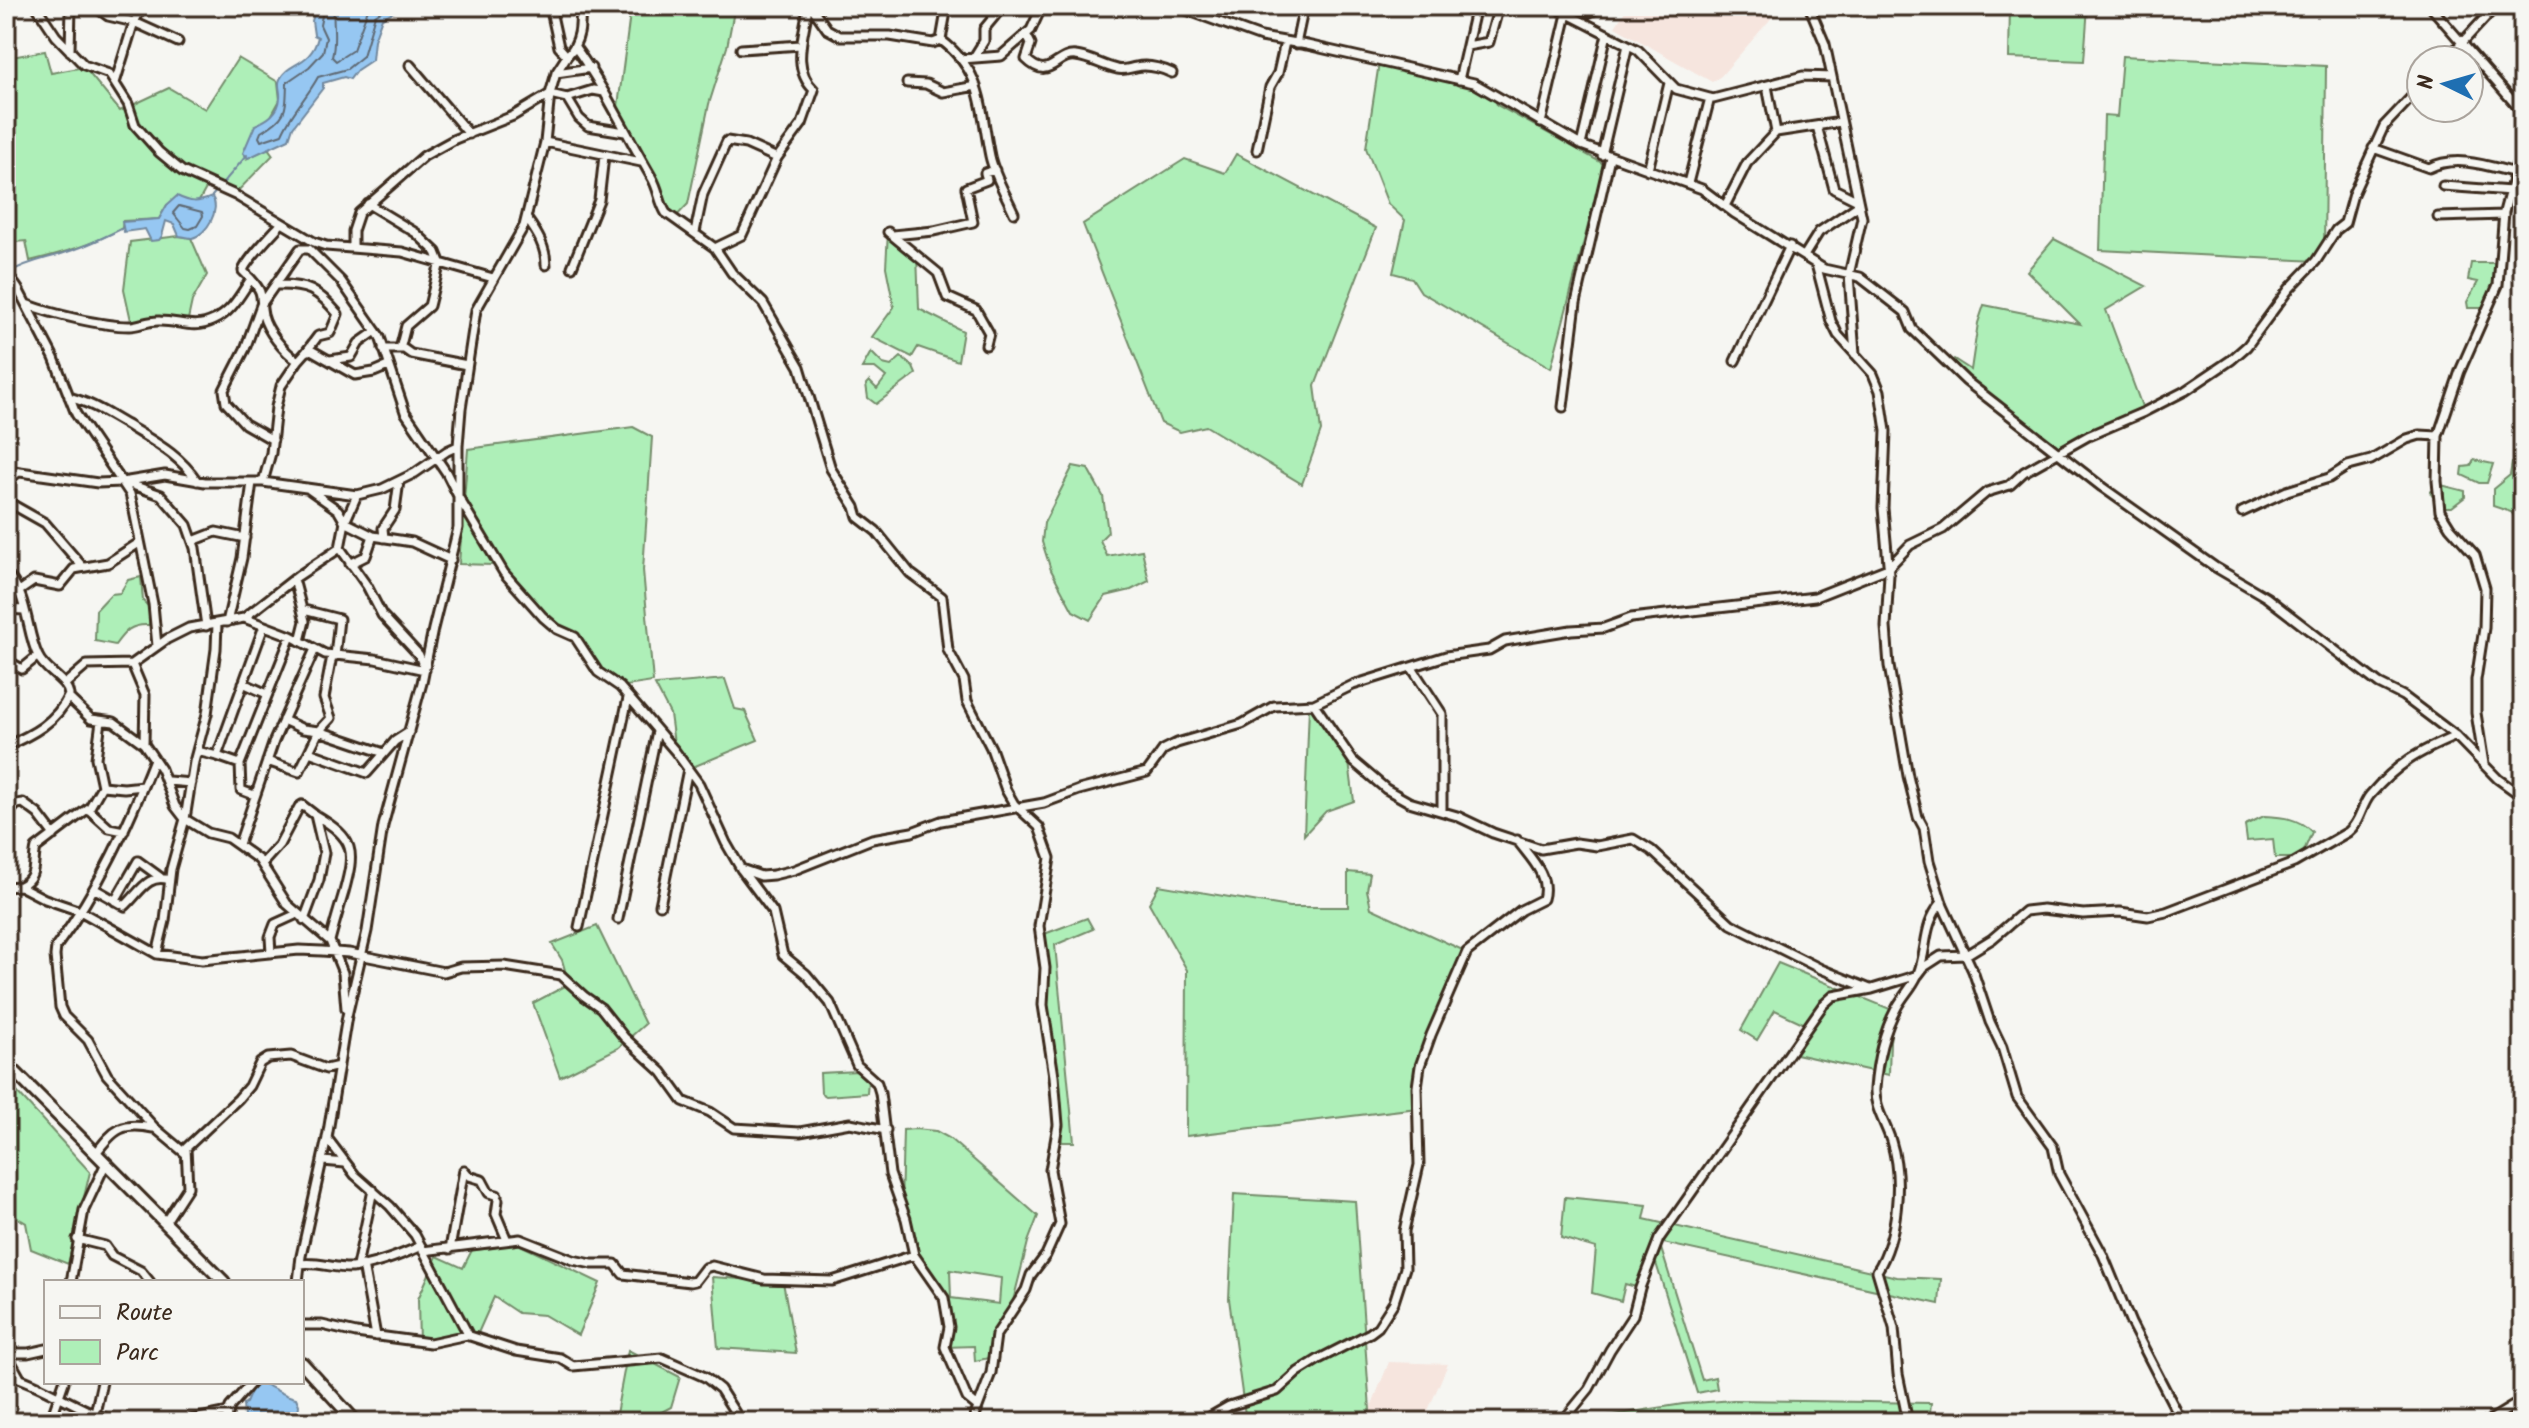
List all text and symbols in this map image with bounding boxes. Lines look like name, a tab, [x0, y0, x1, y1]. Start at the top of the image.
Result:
north arrow	[2405, 44, 2485, 124]
text: N	[2410, 74, 2446, 91]
legend	[44, 1280, 304, 1384]
text: Route	[116, 1294, 173, 1333]
text: Parc	[116, 1334, 159, 1373]

